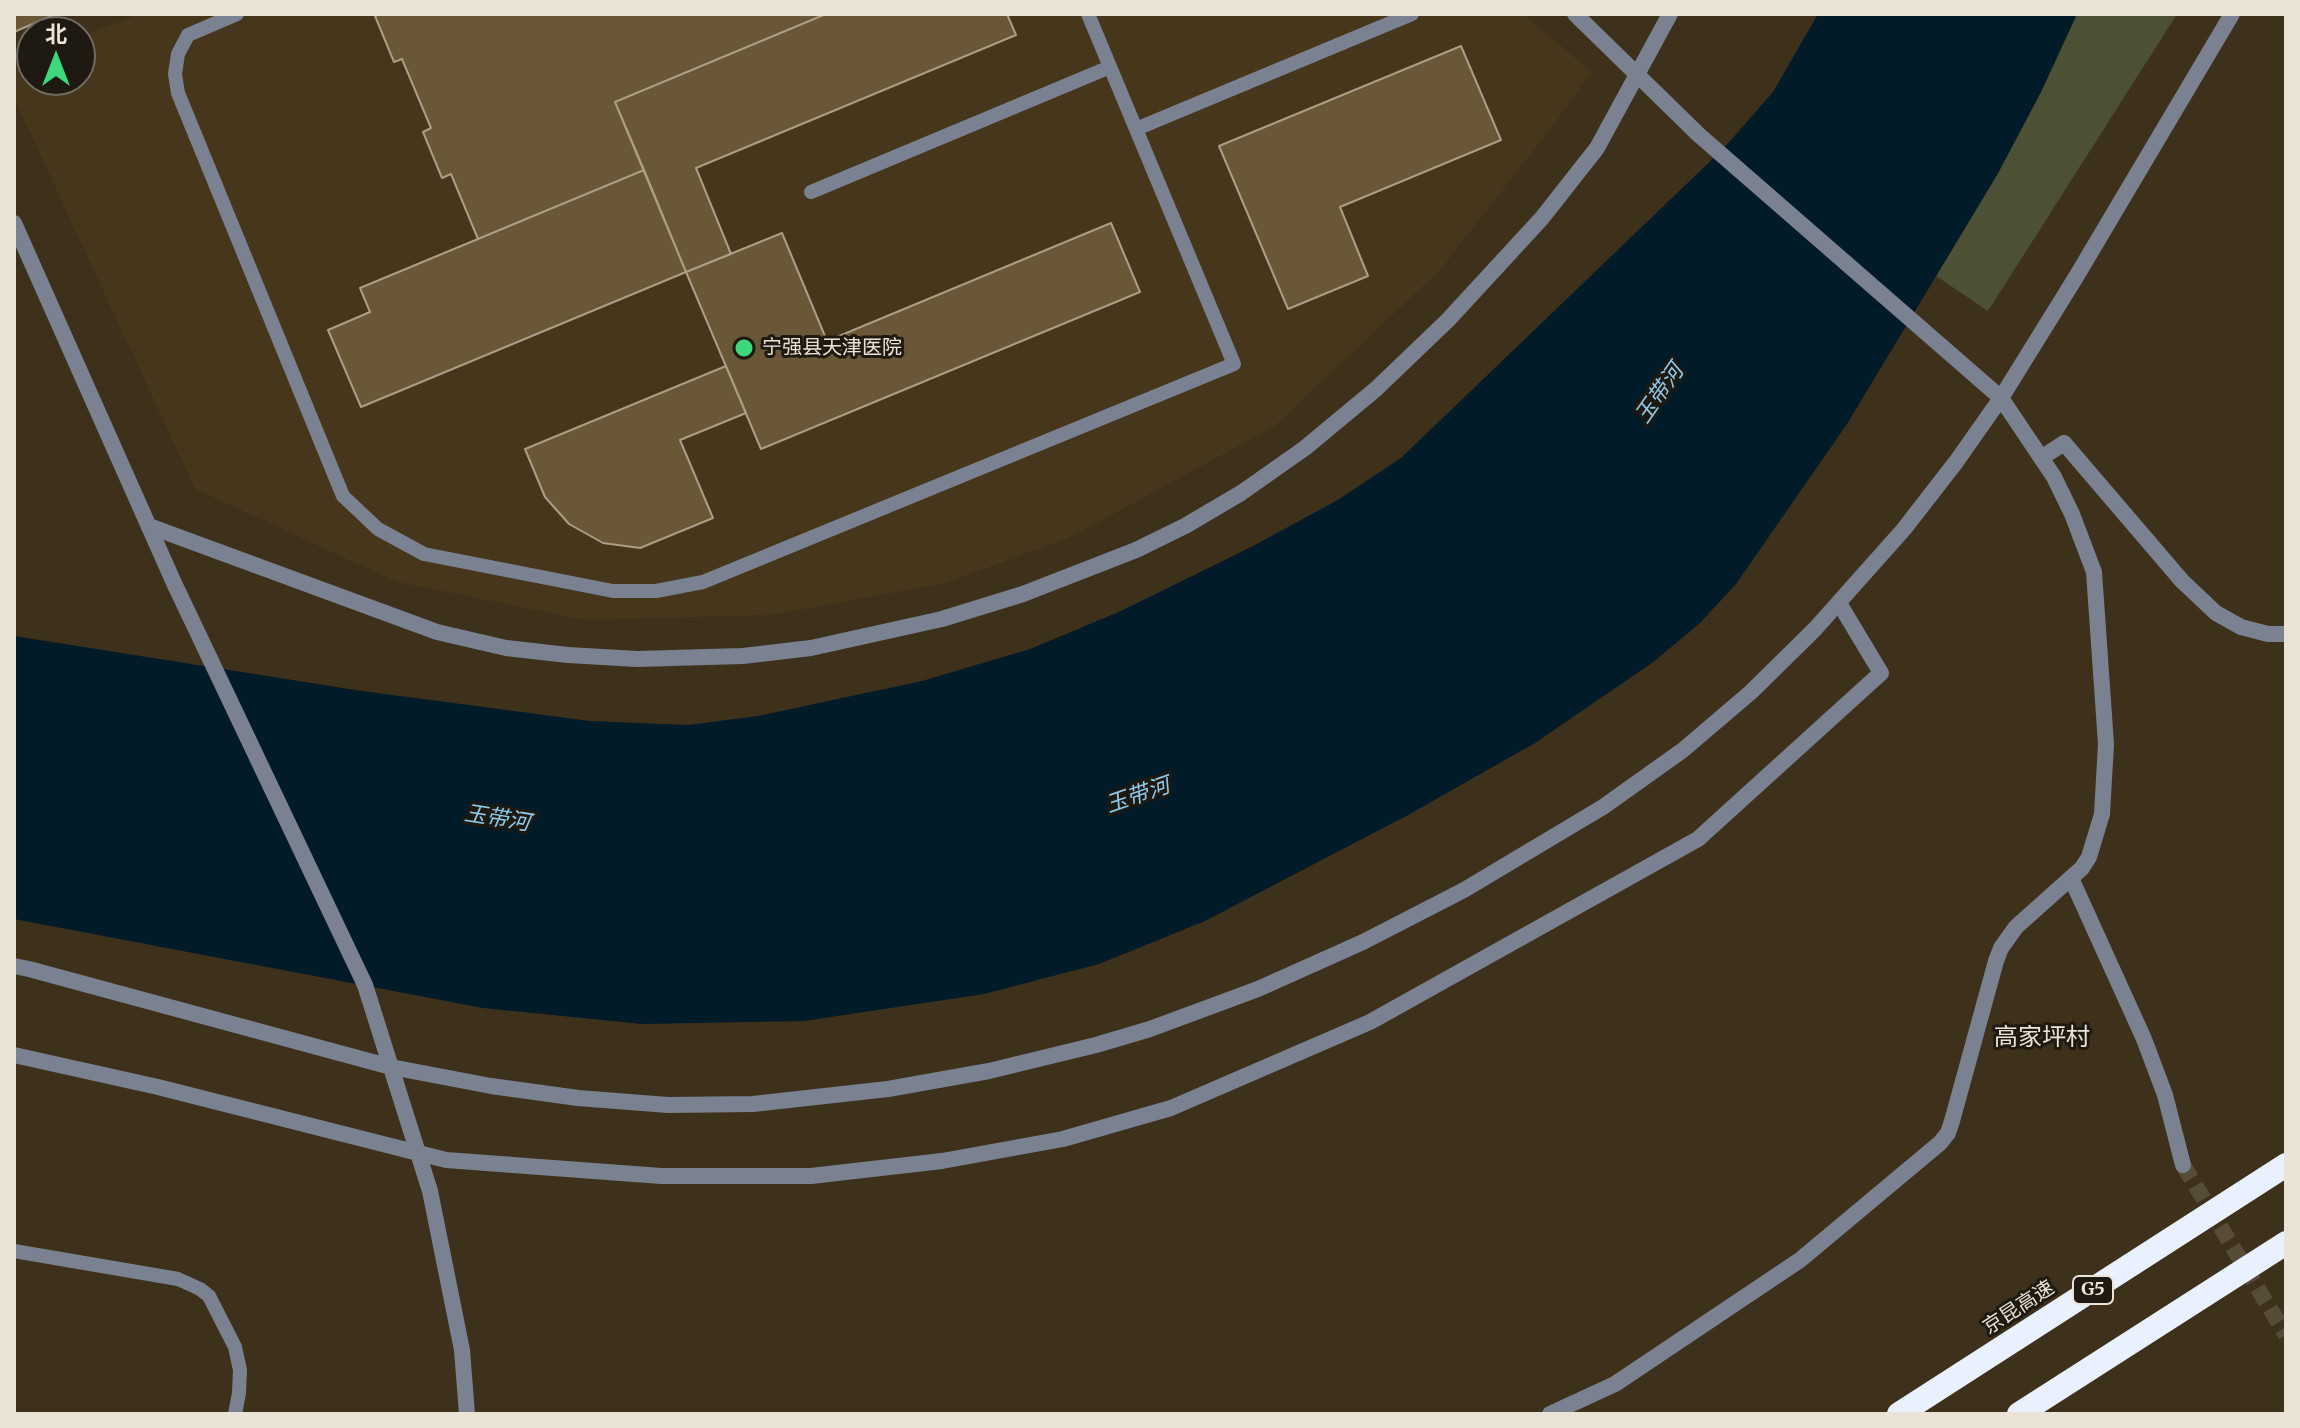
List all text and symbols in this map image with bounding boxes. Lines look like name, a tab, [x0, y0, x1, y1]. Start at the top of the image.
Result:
north arrow	[16, 16, 96, 96]
text: 北	[45, 20, 67, 48]
place label: 宁强县天津医院	[762, 336, 902, 360]
marker: 宁强县天津医院	[733, 337, 755, 359]
water label: 玉带河	[1630, 359, 1690, 429]
water label: 玉带河	[1103, 773, 1173, 819]
water label: 玉带河	[462, 801, 532, 837]
district label: 高家坪村	[1994, 1024, 2090, 1052]
street label: 京昆高速	[1979, 1276, 2059, 1340]
road number: G5	[2073, 1276, 2113, 1304]

